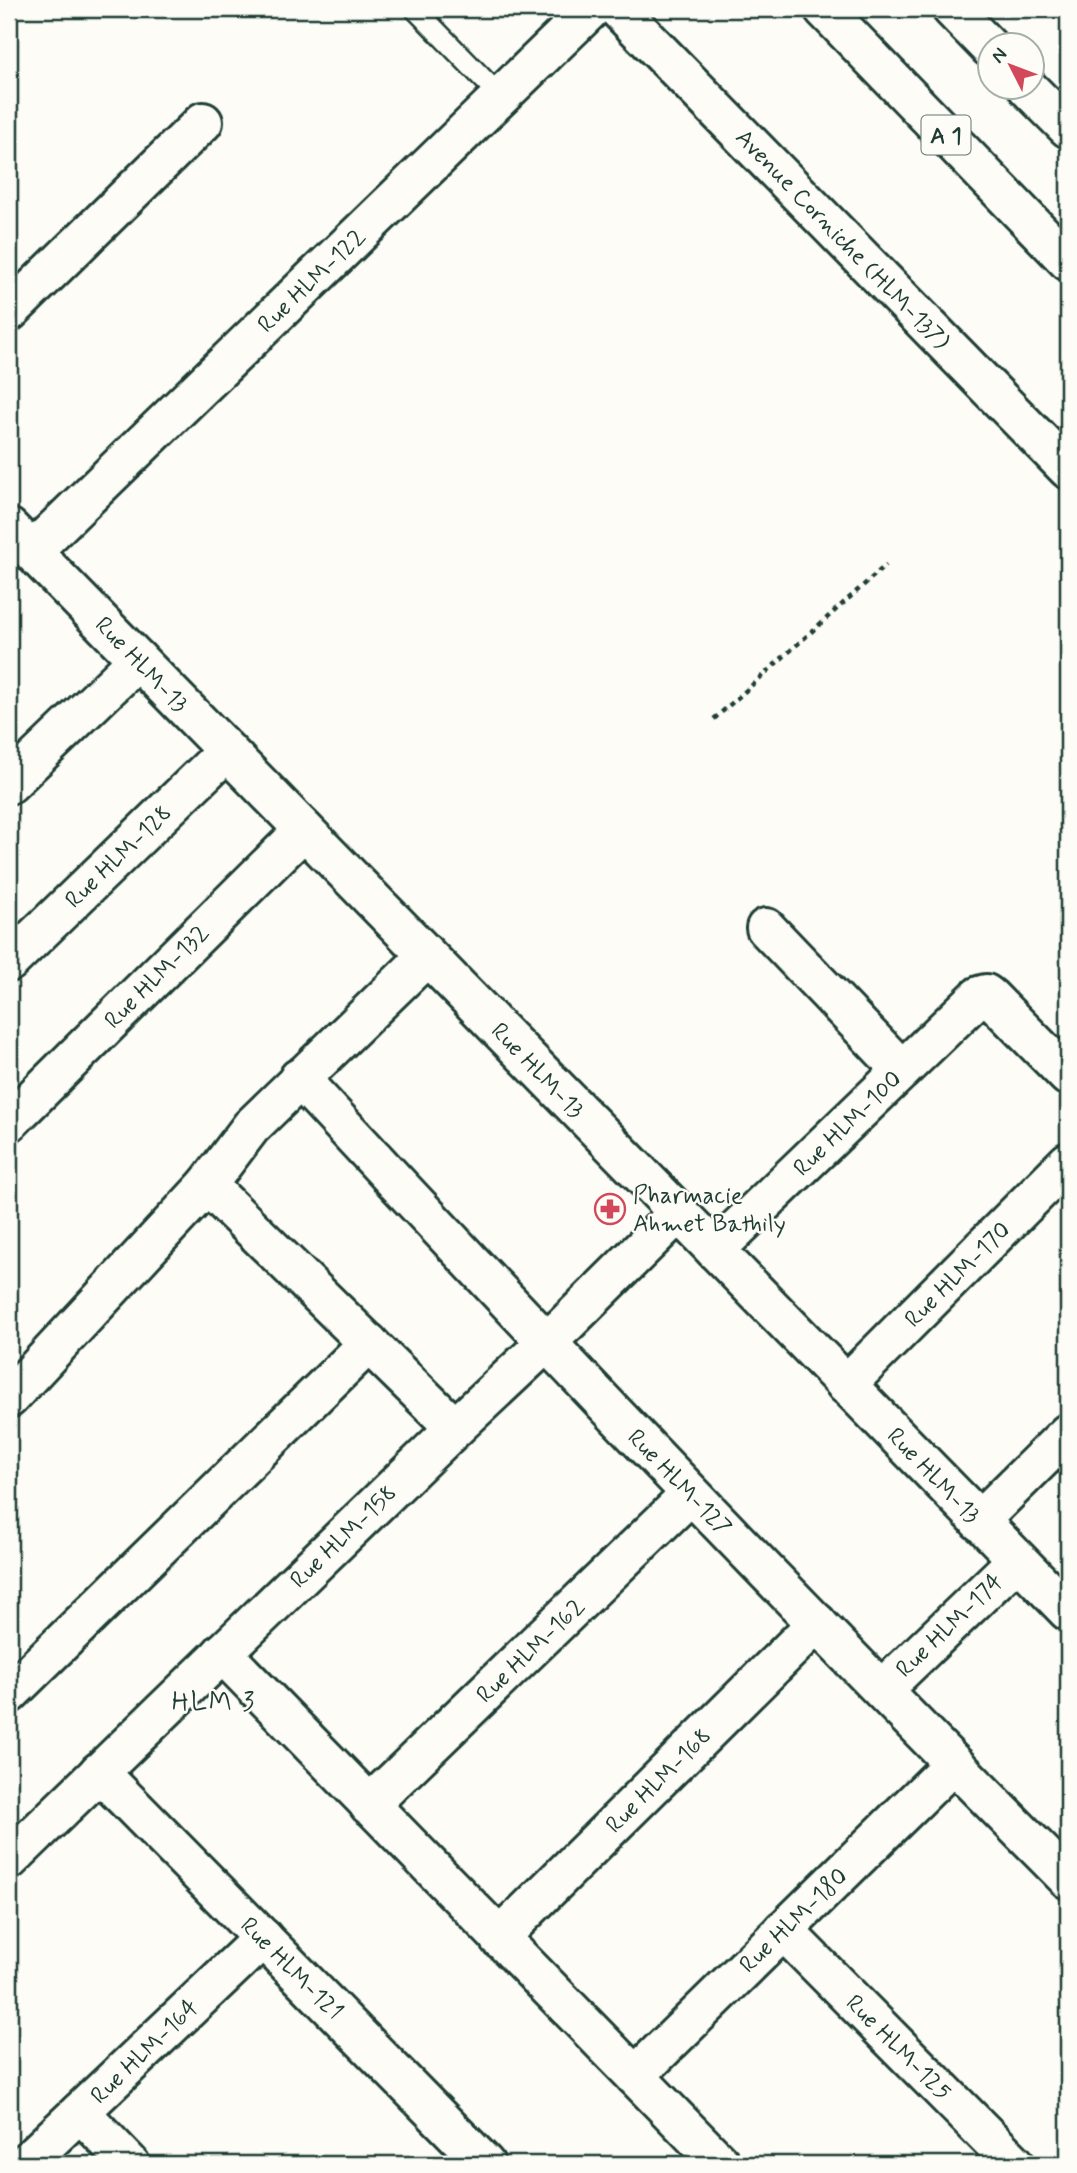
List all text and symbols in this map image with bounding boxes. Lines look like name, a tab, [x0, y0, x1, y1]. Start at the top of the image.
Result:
north arrow	[976, 32, 1046, 102]
text: N	[986, 43, 1013, 69]
road number: A 1	[922, 116, 970, 154]
street label: Avenue Corniche (HLM-137)	[728, 123, 956, 357]
street label: Rue HLM-122	[252, 222, 373, 340]
street label: Rue HLM-13	[88, 611, 194, 720]
street label: Rue HLM-128	[59, 798, 179, 916]
street label: Rue HLM-132	[98, 918, 216, 1036]
street label: Rue HLM-13	[484, 1017, 590, 1126]
street label: Rue HLM-100	[787, 1064, 909, 1184]
place label: Pharmacie Ahmet Bathily	[633, 1181, 786, 1240]
pharmacy icon: Pharmacie Ahmet Bathily	[593, 1192, 627, 1226]
street label: Rue HLM-170	[898, 1215, 1018, 1335]
street label: Rue HLM-13	[880, 1422, 986, 1531]
street label: Rue HLM-127	[620, 1423, 738, 1543]
street label: Rue HLM-158	[284, 1478, 404, 1596]
street label: Rue HLM-174	[890, 1567, 1010, 1685]
street label: Rue HLM-162	[470, 1592, 592, 1710]
district label: HLM 3	[172, 1686, 256, 1720]
street label: Rue HLM-168	[599, 1721, 719, 1841]
street label: Rue HLM-180	[733, 1862, 855, 1980]
street label: Rue HLM-121	[233, 1911, 349, 2027]
street label: Rue HLM-125	[838, 1989, 957, 2108]
street label: Rue HLM-164	[84, 1993, 206, 2111]

